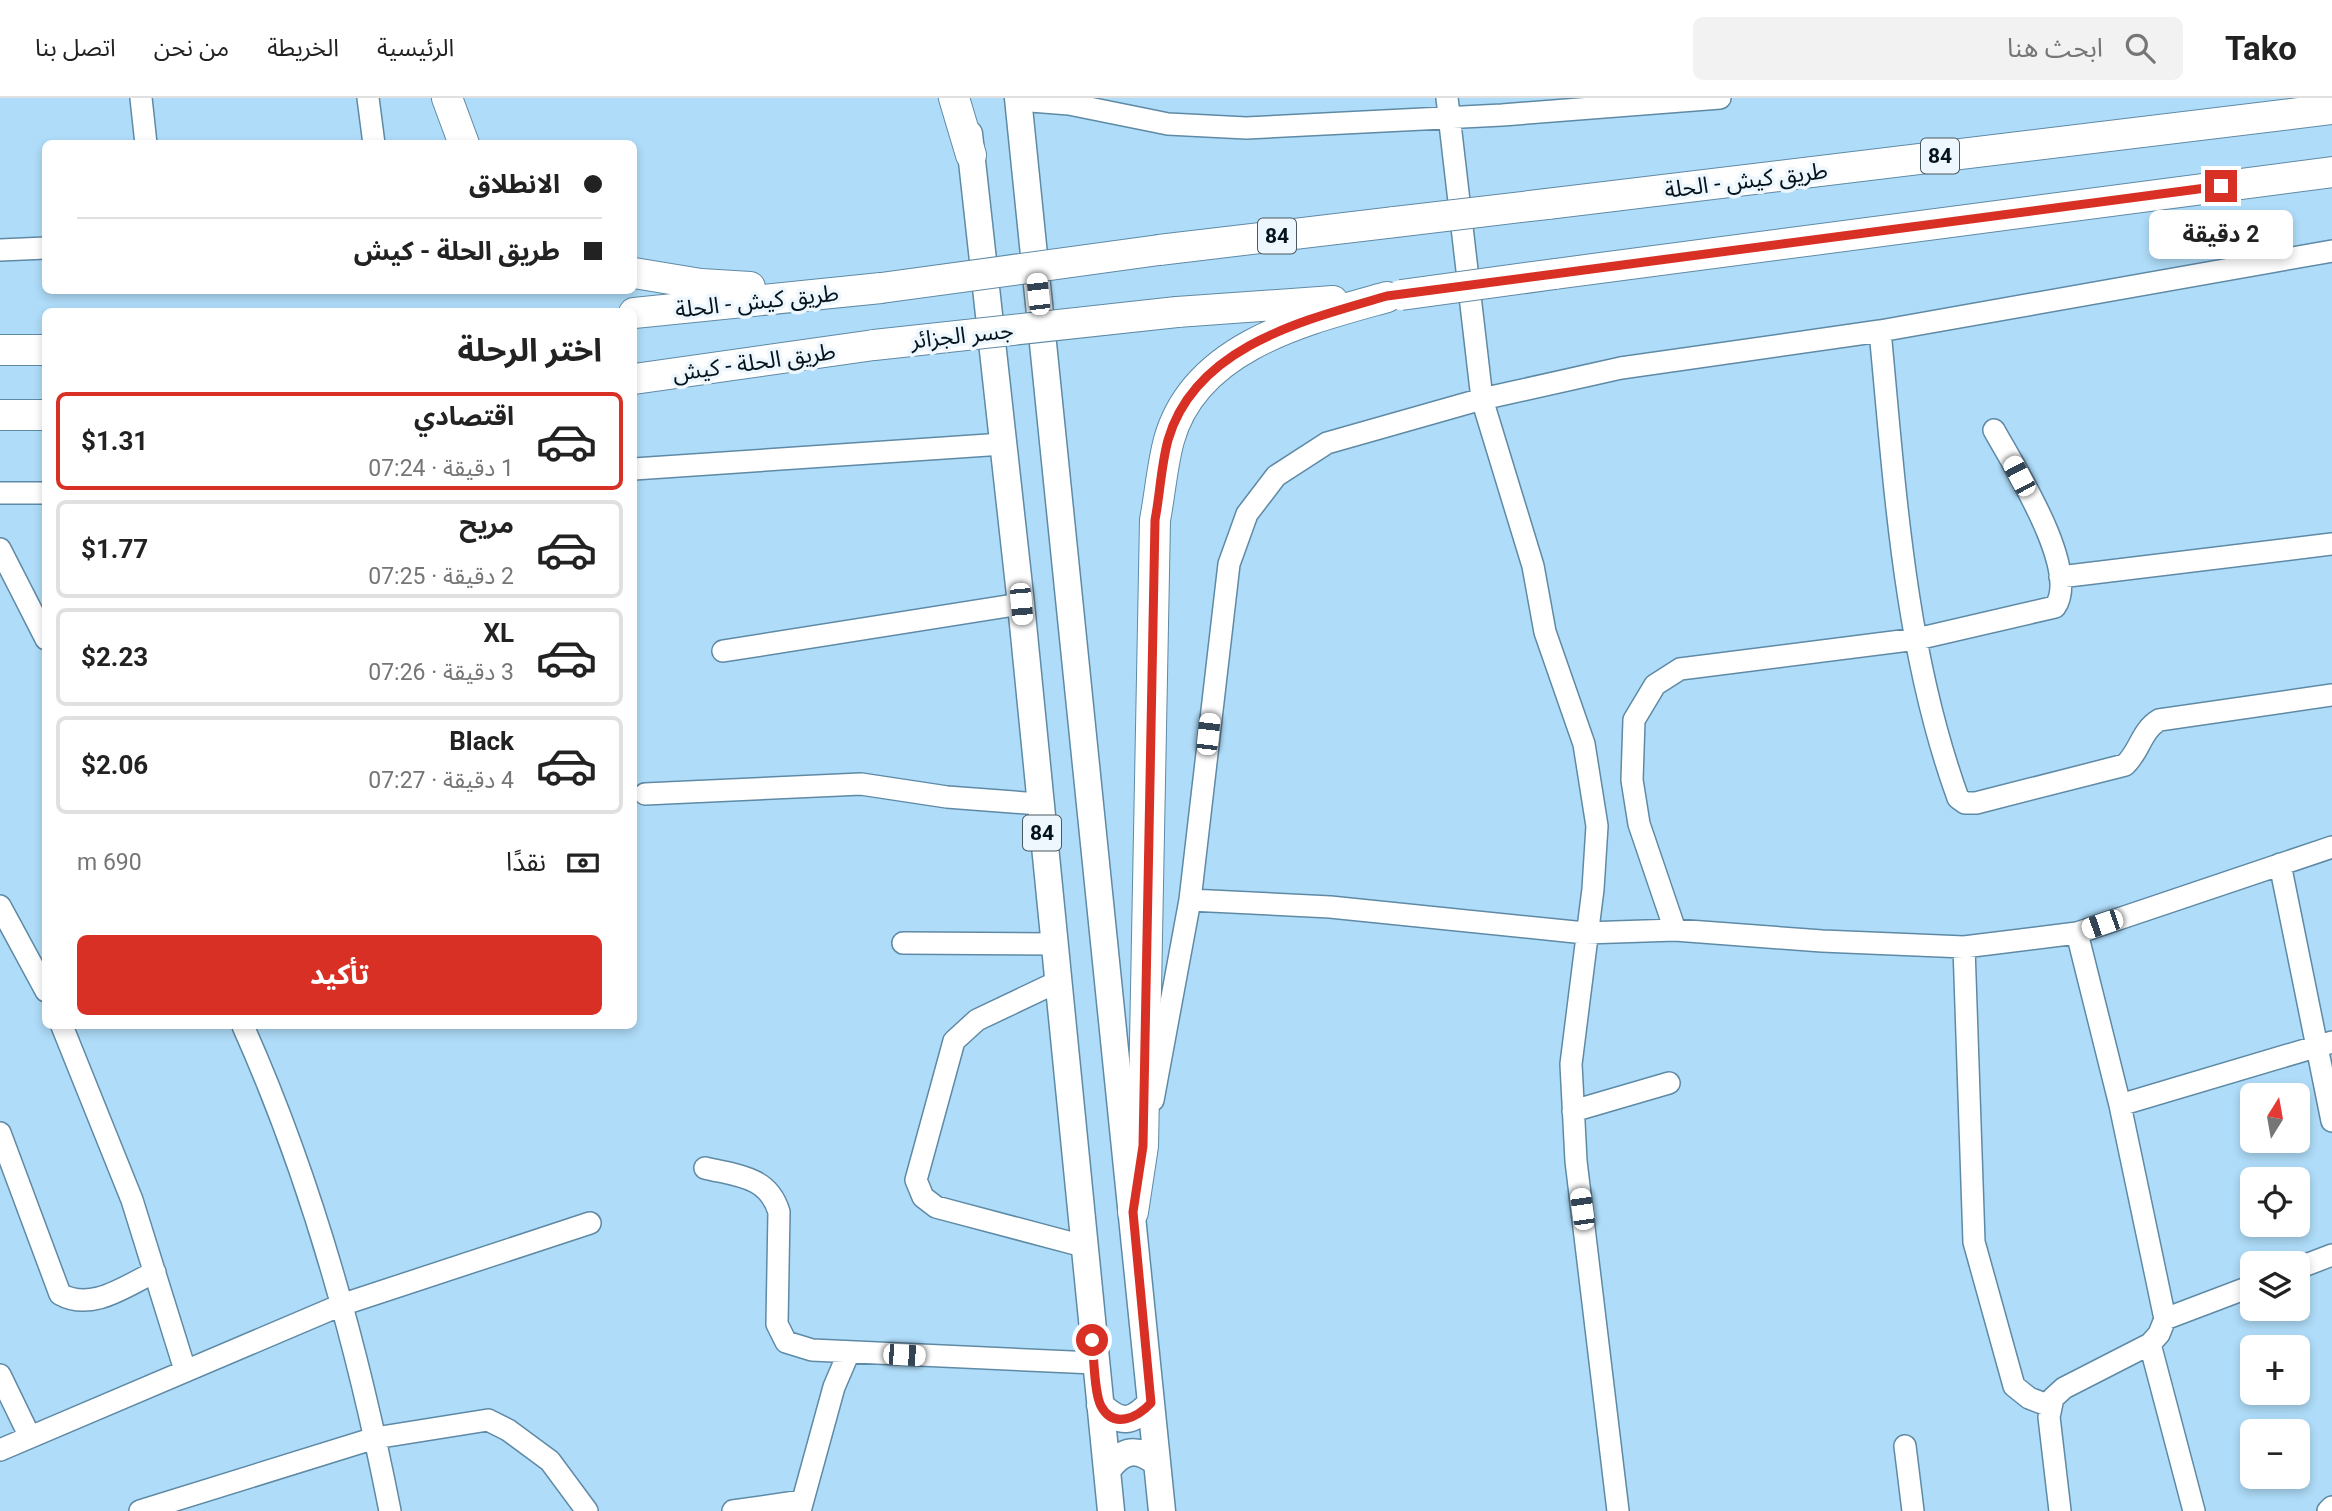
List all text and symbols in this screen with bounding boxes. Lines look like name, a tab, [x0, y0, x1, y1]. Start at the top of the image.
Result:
search box	[1693, 17, 2183, 80]
icon: search	[2121, 29, 2159, 67]
text: Tako	[2225, 29, 2297, 68]
text: ابحث هنا	[2007, 33, 2103, 63]
text: اتصل بنا	[35, 34, 116, 62]
text: من نحن	[154, 34, 229, 62]
text: الخريطة	[267, 34, 339, 62]
text: الرئيسية	[377, 34, 454, 62]
road number: 84	[1921, 139, 1959, 174]
street label: طريق كيش - الحلة	[1663, 157, 1829, 204]
text: الانطلاق	[469, 169, 560, 199]
route end	[2205, 170, 2237, 202]
callout: 2 دقيقة	[2149, 210, 2293, 260]
road number: 84	[1258, 218, 1296, 254]
text: 2 دقيقة	[2183, 221, 2259, 248]
text: طريق الحلة - كيش	[354, 236, 560, 266]
car	[1026, 272, 1051, 316]
street label: طريق كيش - الحلة	[674, 279, 840, 324]
street label: جسر الجزائر	[908, 317, 1015, 354]
text: اختر الرحلة	[457, 331, 602, 369]
street label: طريق الحلة - كيش	[671, 338, 837, 387]
text: اقتصادي	[414, 401, 514, 431]
icon: car	[535, 410, 598, 473]
text: $1.31	[81, 426, 148, 456]
car	[2000, 453, 2039, 499]
text: 1 دقيقة · 07:24	[368, 455, 514, 482]
text: مريح	[459, 509, 514, 539]
icon: car	[535, 518, 598, 581]
text: $1.77	[81, 534, 148, 564]
text: 2 دقيقة · 07:25	[368, 563, 514, 590]
car	[1009, 582, 1034, 626]
text: XL	[483, 618, 514, 648]
icon: car	[535, 626, 598, 689]
text: $2.23	[81, 642, 148, 672]
text: 3 دقيقة · 07:26	[368, 659, 514, 686]
car	[1196, 712, 1221, 756]
text: Black	[449, 726, 514, 756]
icon: car	[535, 734, 598, 797]
text: $2.06	[81, 750, 148, 780]
text: 4 دقيقة · 07:27	[368, 767, 514, 794]
road number: 84	[1023, 816, 1061, 850]
icon: cash	[564, 844, 602, 882]
text: نقدًا	[506, 847, 546, 877]
text: 690 m	[77, 849, 142, 876]
car	[2079, 907, 2126, 941]
button: تأكيد	[77, 935, 602, 1015]
north arrow	[2240, 1083, 2310, 1153]
map controls	[2240, 1083, 2310, 1489]
button: locate	[2240, 1167, 2310, 1237]
car	[1569, 1187, 1596, 1231]
button: layers	[2240, 1251, 2310, 1321]
route start	[1076, 1324, 1108, 1356]
button: +	[2240, 1335, 2310, 1405]
car	[883, 1343, 926, 1367]
button: −	[2240, 1419, 2310, 1489]

